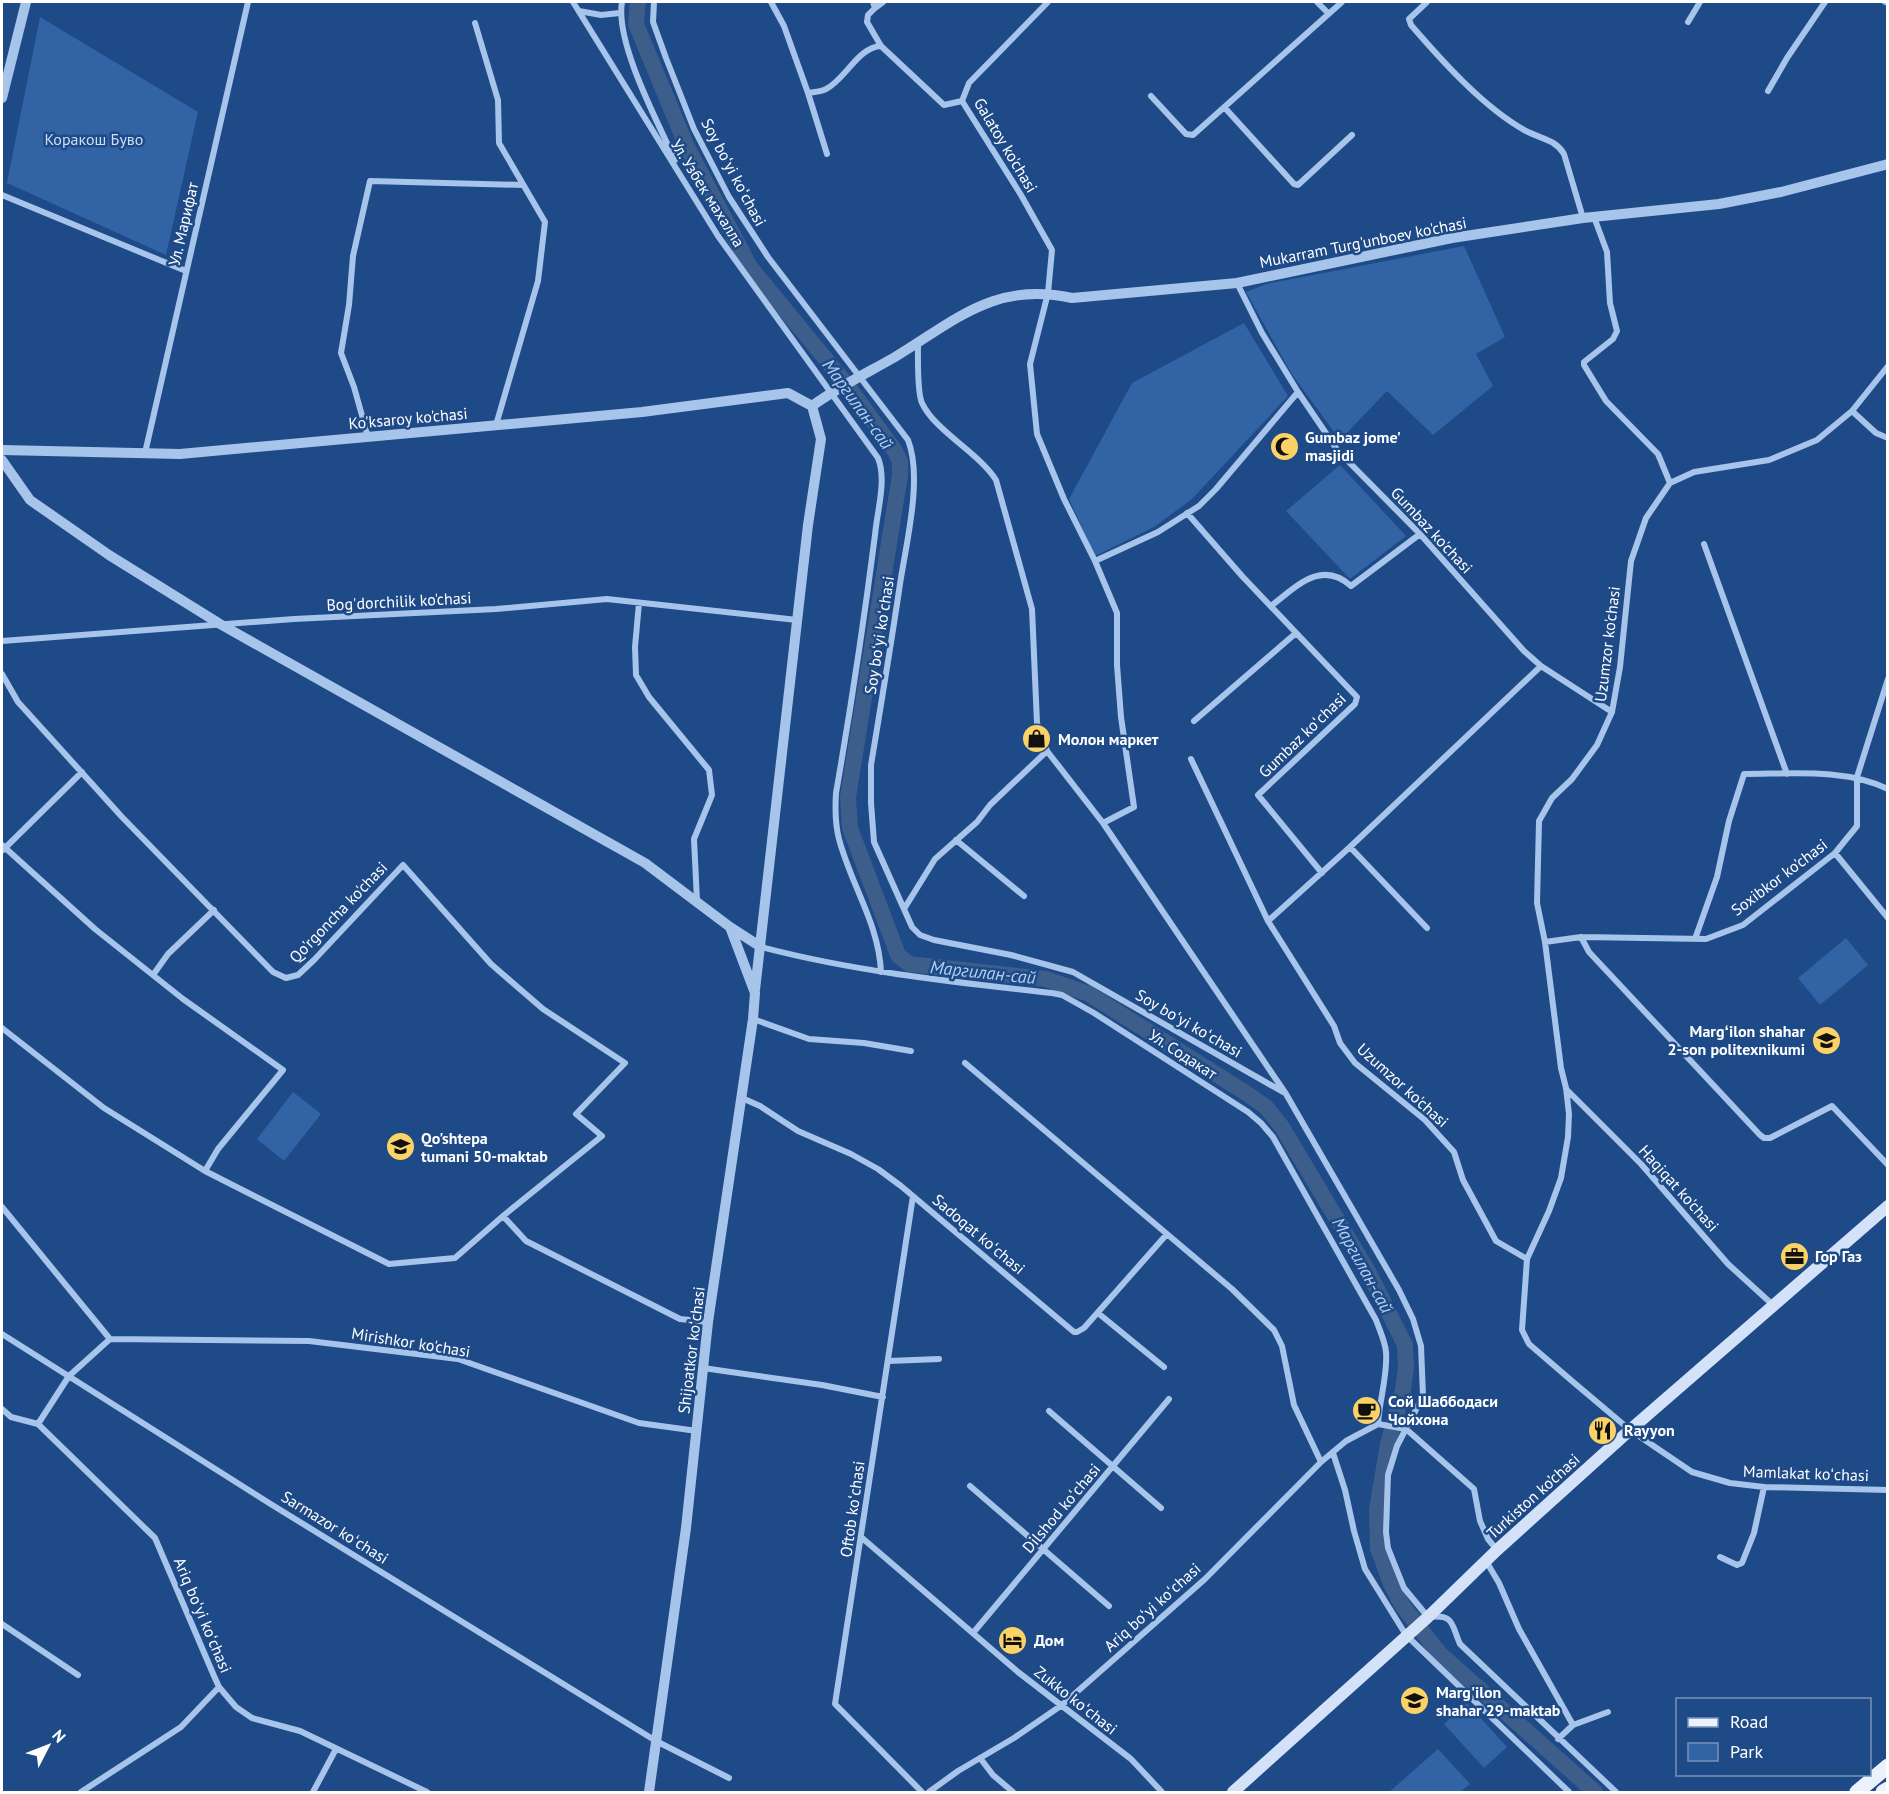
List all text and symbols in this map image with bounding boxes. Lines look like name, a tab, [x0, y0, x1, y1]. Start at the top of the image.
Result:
street label: Galatoy ko'chasi	[970, 94, 1042, 196]
street label: Soy boʻyi koʻchasi	[697, 115, 771, 229]
park label: Коракош Буво	[45, 129, 143, 149]
street label: Ул. Узбек махалла	[667, 135, 749, 251]
street label: Ул. Марифат	[164, 180, 202, 268]
street label: Mukarram Turg'unboev ko'chasi	[1258, 212, 1468, 272]
water label: Маргилан-сай	[817, 354, 899, 454]
street label: Ko'ksaroy ko'chasi	[348, 403, 468, 433]
place label: Gumbaz jome' masjidi	[1305, 427, 1401, 465]
mosque icon: Gumbaz jome' masjidi	[1268, 430, 1300, 462]
street label: Gumbaz ko'chasi	[1387, 483, 1477, 577]
street label: Soy boʻyi koʻchasi	[860, 574, 898, 696]
street label: Uzumzor ko'chasi	[1590, 585, 1624, 703]
street label: Bog'dorchilik ko'chasi	[326, 587, 472, 615]
street label: Gumbaz koʻchasi	[1254, 688, 1350, 782]
shop icon: Молон маркет	[1021, 723, 1053, 755]
place label: Молон маркет	[1058, 729, 1159, 749]
street label: Soxibkor ko'chasi	[1727, 834, 1831, 920]
street label: Qo'rgoncha ko'chasi	[285, 857, 391, 967]
water label: Маргилан-сай	[929, 955, 1037, 989]
street label: Soy boʻyi koʻchasi	[1132, 984, 1246, 1062]
place label: Margʻilon shahar 2-son politexnikumi	[1667, 1021, 1805, 1059]
school or university icon: Margʻilon shahar 2-son politexnikumi	[1810, 1024, 1842, 1056]
street label: Ул. Содакат	[1145, 1025, 1221, 1084]
street label: Uzumzor ko'chasi	[1353, 1039, 1453, 1131]
place label: Qo'shtepa tumani 50-maktab	[421, 1128, 548, 1166]
school or university icon: Qo'shtepa tumani 50-maktab	[384, 1131, 416, 1163]
street label: Haqiqat ko'chasi	[1635, 1141, 1723, 1235]
street label: Sadoqat koʻchasi	[929, 1190, 1029, 1278]
water label: Маргилан-сай	[1327, 1213, 1399, 1317]
office icon: Гор Газ	[1778, 1240, 1810, 1272]
place label: Гор Газ	[1815, 1246, 1862, 1266]
street label: Shijoatkor koʻchasi	[673, 1285, 709, 1415]
street label: Mirishkor ko'chasi	[350, 1323, 472, 1361]
place label: Сой Шаббодаси Чойхона	[1388, 1391, 1498, 1429]
cafe icon: Сой Шаббодаси Чойхона	[1351, 1394, 1383, 1426]
restaurant icon: Rayyon	[1587, 1414, 1619, 1446]
place label: Rayyon	[1624, 1420, 1675, 1440]
street label: Turkiston ko’chasi	[1482, 1449, 1584, 1543]
street label: Dilshod koʻchasi	[1018, 1459, 1104, 1557]
street label: Oftob koʻchasi	[835, 1460, 869, 1558]
street label: Mamlakat koʻchasi	[1743, 1461, 1869, 1485]
street label: Sarmazor koʻchasi	[278, 1486, 392, 1568]
street label: Ariq boʻyi koʻchasi	[170, 1554, 236, 1676]
street label: Ariq boʻyi koʻchasi	[1100, 1558, 1204, 1656]
hotel icon: Дом	[997, 1624, 1029, 1656]
place label: Дом	[1034, 1630, 1064, 1650]
street label: Zukko koʻchasi	[1031, 1661, 1121, 1739]
place label: Marg'ilon shahar 29-maktab	[1436, 1682, 1561, 1720]
school or university icon: Marg'ilon shahar 29-maktab	[1399, 1685, 1431, 1717]
legend	[1676, 1698, 1871, 1776]
text: Road	[1730, 1710, 1768, 1733]
north arrow	[18, 1716, 78, 1776]
text: N	[48, 1725, 70, 1747]
text: Park	[1730, 1740, 1763, 1763]

